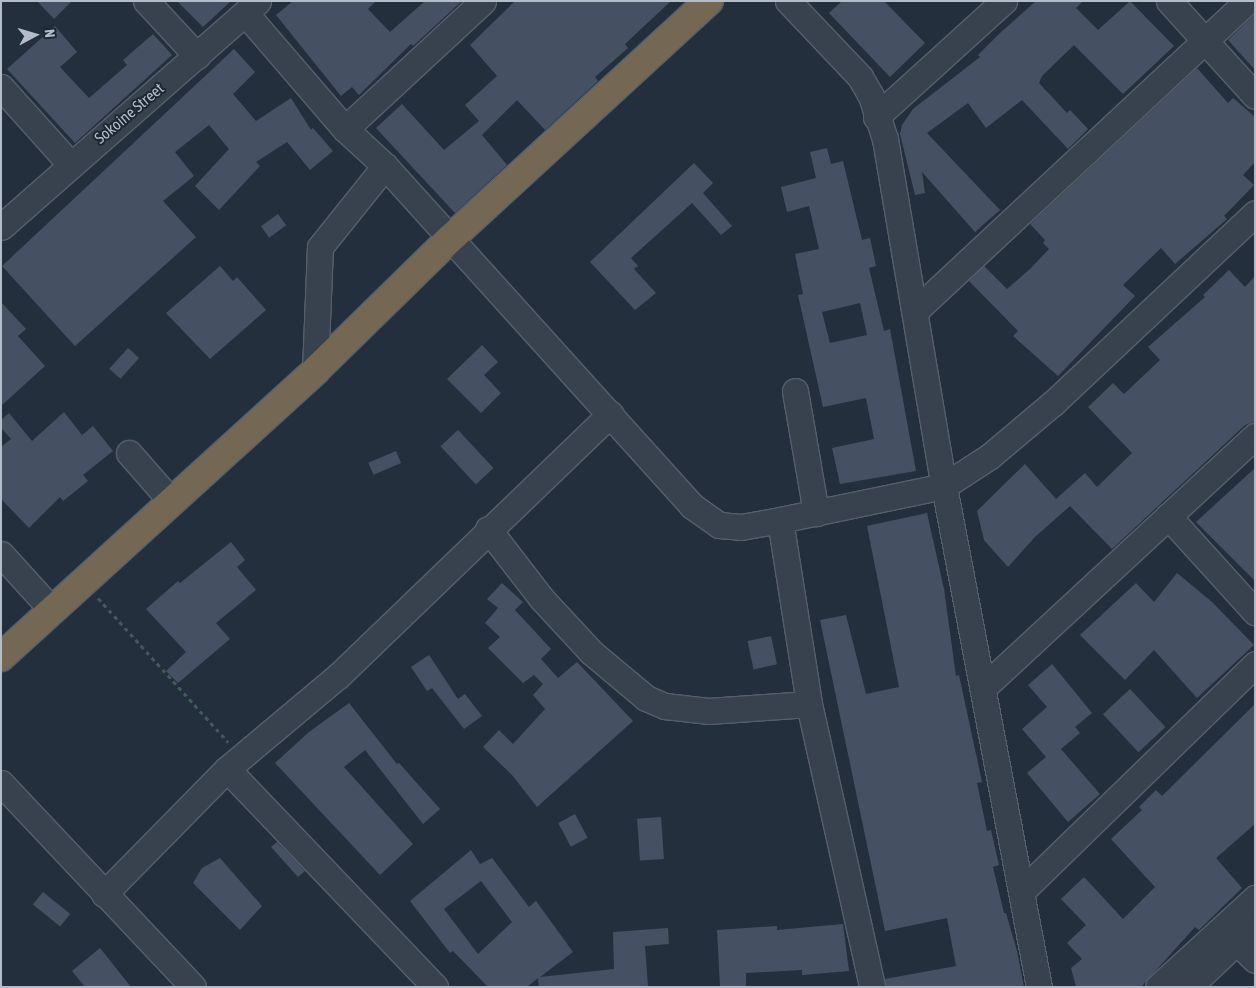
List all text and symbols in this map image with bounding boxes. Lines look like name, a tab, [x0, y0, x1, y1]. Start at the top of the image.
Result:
north arrow	[10, 10, 60, 60]
text: N	[42, 28, 58, 38]
street label: Sokoine Street	[90, 78, 168, 148]

